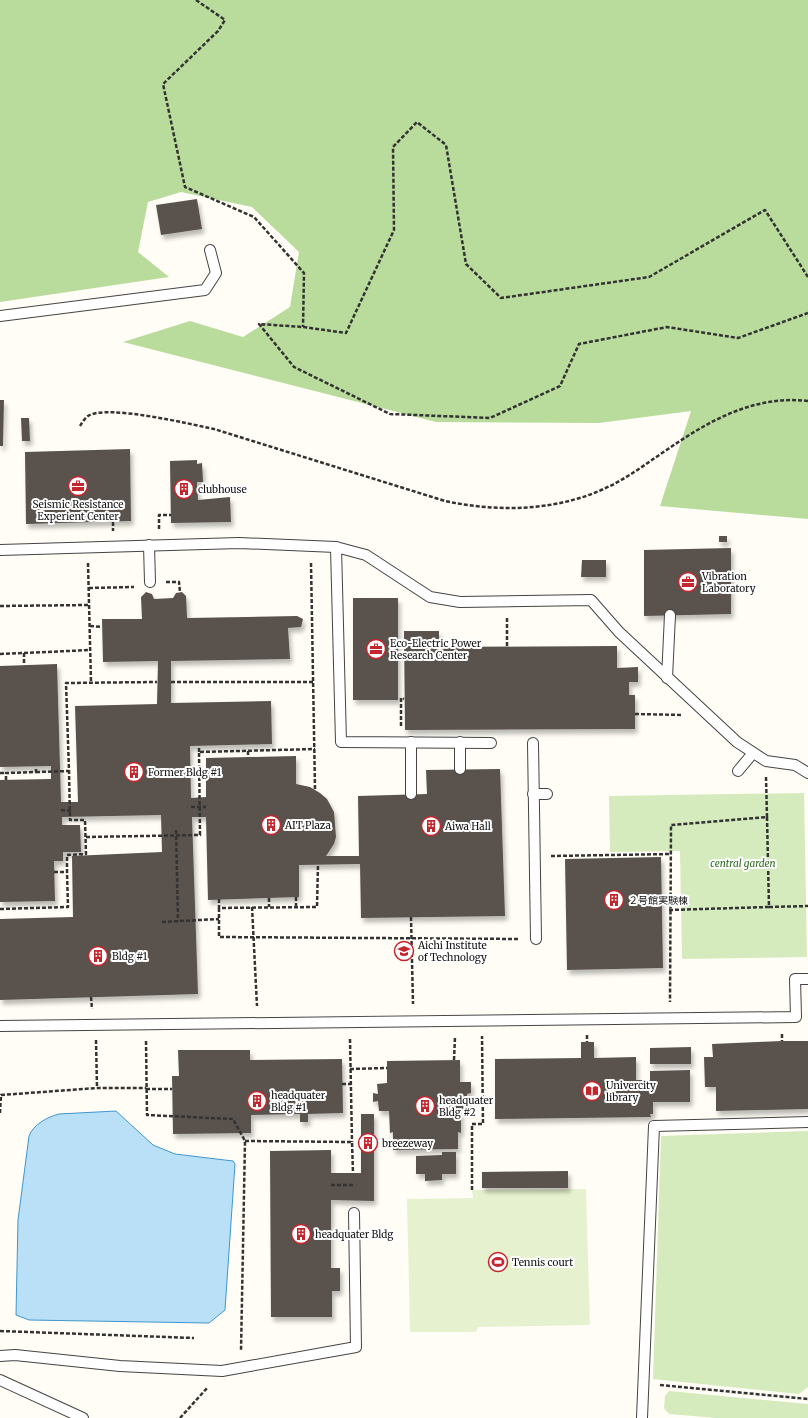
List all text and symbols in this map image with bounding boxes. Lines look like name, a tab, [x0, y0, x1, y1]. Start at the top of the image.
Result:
office icon: Seismic Resistance Experient Center	[67, 475, 89, 497]
building icon: clubhouse	[173, 478, 195, 500]
place label: clubhouse	[198, 483, 247, 496]
place label: Seismic Resistance Experient Center	[32, 498, 124, 523]
place label: Vibration Laboratory	[701, 570, 756, 595]
office icon: Vibration Laboratory	[677, 571, 699, 593]
place label: Eco-Electric Power Research Center	[390, 637, 482, 662]
office icon: Eco-Electric Power Research Center	[365, 638, 387, 660]
building icon: Former Bldg #1	[123, 761, 145, 783]
place label: Former Bldg #1	[148, 766, 222, 779]
building icon: AIT Plaza	[260, 814, 282, 836]
building icon: Aiwa Hall	[420, 815, 442, 837]
place label: AIT Plaza	[284, 819, 332, 832]
place label: Aiwa Hall	[444, 820, 491, 833]
park label: central garden	[710, 857, 776, 870]
building icon: ２号館実験棟	[603, 889, 625, 911]
place label: ２号館実験棟	[628, 894, 688, 907]
place label: Aichi Institute of Technology	[417, 939, 487, 964]
school or university icon: Aichi Institute of Technology	[393, 940, 415, 962]
building icon: Bldg #1	[87, 945, 109, 967]
place label: Bldg #1	[112, 950, 148, 963]
place label: Univercity library	[606, 1079, 656, 1104]
library icon: Univercity library	[581, 1080, 603, 1102]
place label: headquater Bldg #1	[271, 1089, 326, 1114]
building icon: headquater Bldg #1	[246, 1090, 268, 1112]
place label: headquater Bldg #2	[439, 1094, 494, 1119]
building icon: headquater Bldg #2	[414, 1095, 436, 1117]
building icon: breezeway	[357, 1132, 379, 1154]
place label: breezeway	[381, 1137, 433, 1150]
building icon: headquater Bldg	[290, 1223, 312, 1245]
place label: headquater Bldg	[315, 1228, 393, 1241]
sports icon: Tennis court	[487, 1251, 509, 1273]
place label: Tennis court	[512, 1256, 573, 1269]

